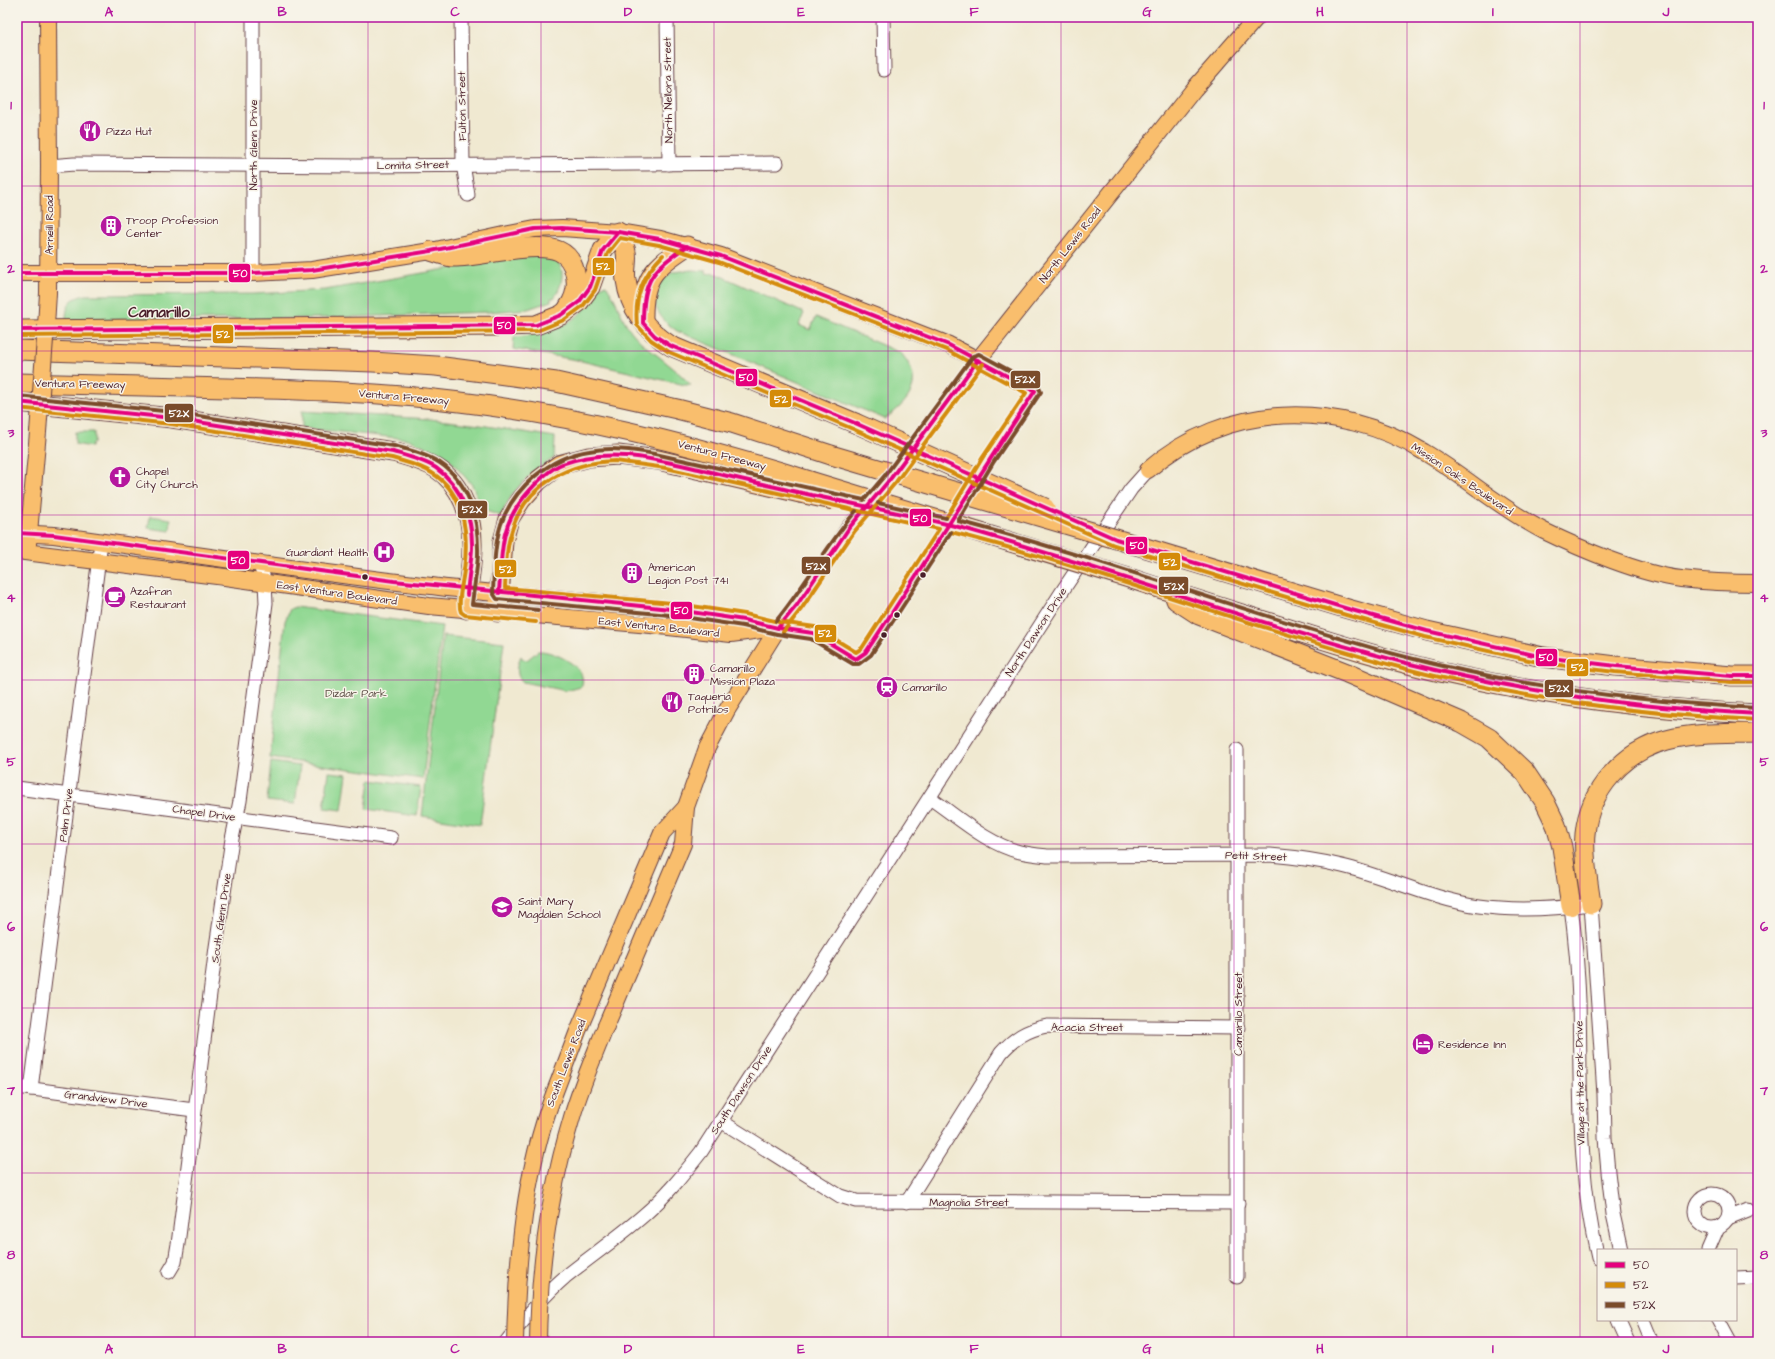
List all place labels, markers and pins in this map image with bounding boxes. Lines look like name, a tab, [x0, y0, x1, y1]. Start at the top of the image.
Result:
restaurant icon: Pizza Hut	[77, 118, 103, 144]
place label: Pizza Hut	[106, 124, 153, 139]
building icon: Troop Profession Center	[98, 213, 124, 239]
place label: Troop Profession Center	[126, 213, 218, 241]
church icon: Chapel City Church	[107, 464, 133, 490]
place label: Chapel City Church	[136, 464, 198, 493]
hospital icon: Guardiant Health	[371, 539, 397, 565]
place label: Guardiant Health	[286, 545, 369, 560]
building icon: American Legion Post 741	[619, 560, 645, 586]
place label: American Legion Post 741	[648, 560, 729, 589]
unlabelled marker	[918, 570, 928, 580]
unlabelled marker	[360, 572, 370, 582]
cafe icon: Azafran Restaurant	[102, 584, 128, 610]
place label: Azafran Restaurant	[130, 584, 187, 612]
unlabelled marker	[892, 610, 902, 620]
unlabelled marker	[879, 630, 889, 640]
building icon: Camarillo Mission Plaza	[681, 661, 707, 687]
place label: Camarillo Mission Plaza	[710, 661, 775, 689]
station icon: Camarillo	[874, 674, 900, 700]
place label: Camarillo	[902, 680, 948, 695]
restaurant icon: Taqueria Potrillos	[659, 689, 685, 715]
place label: Taqueria Potrillos	[688, 689, 731, 717]
school or university icon: Saint Mary Magdalen School	[489, 894, 515, 920]
place label: Saint Mary Magdalen School	[518, 894, 601, 923]
hotel icon: Residence Inn	[1410, 1031, 1436, 1057]
place label: Residence Inn	[1438, 1037, 1507, 1052]

